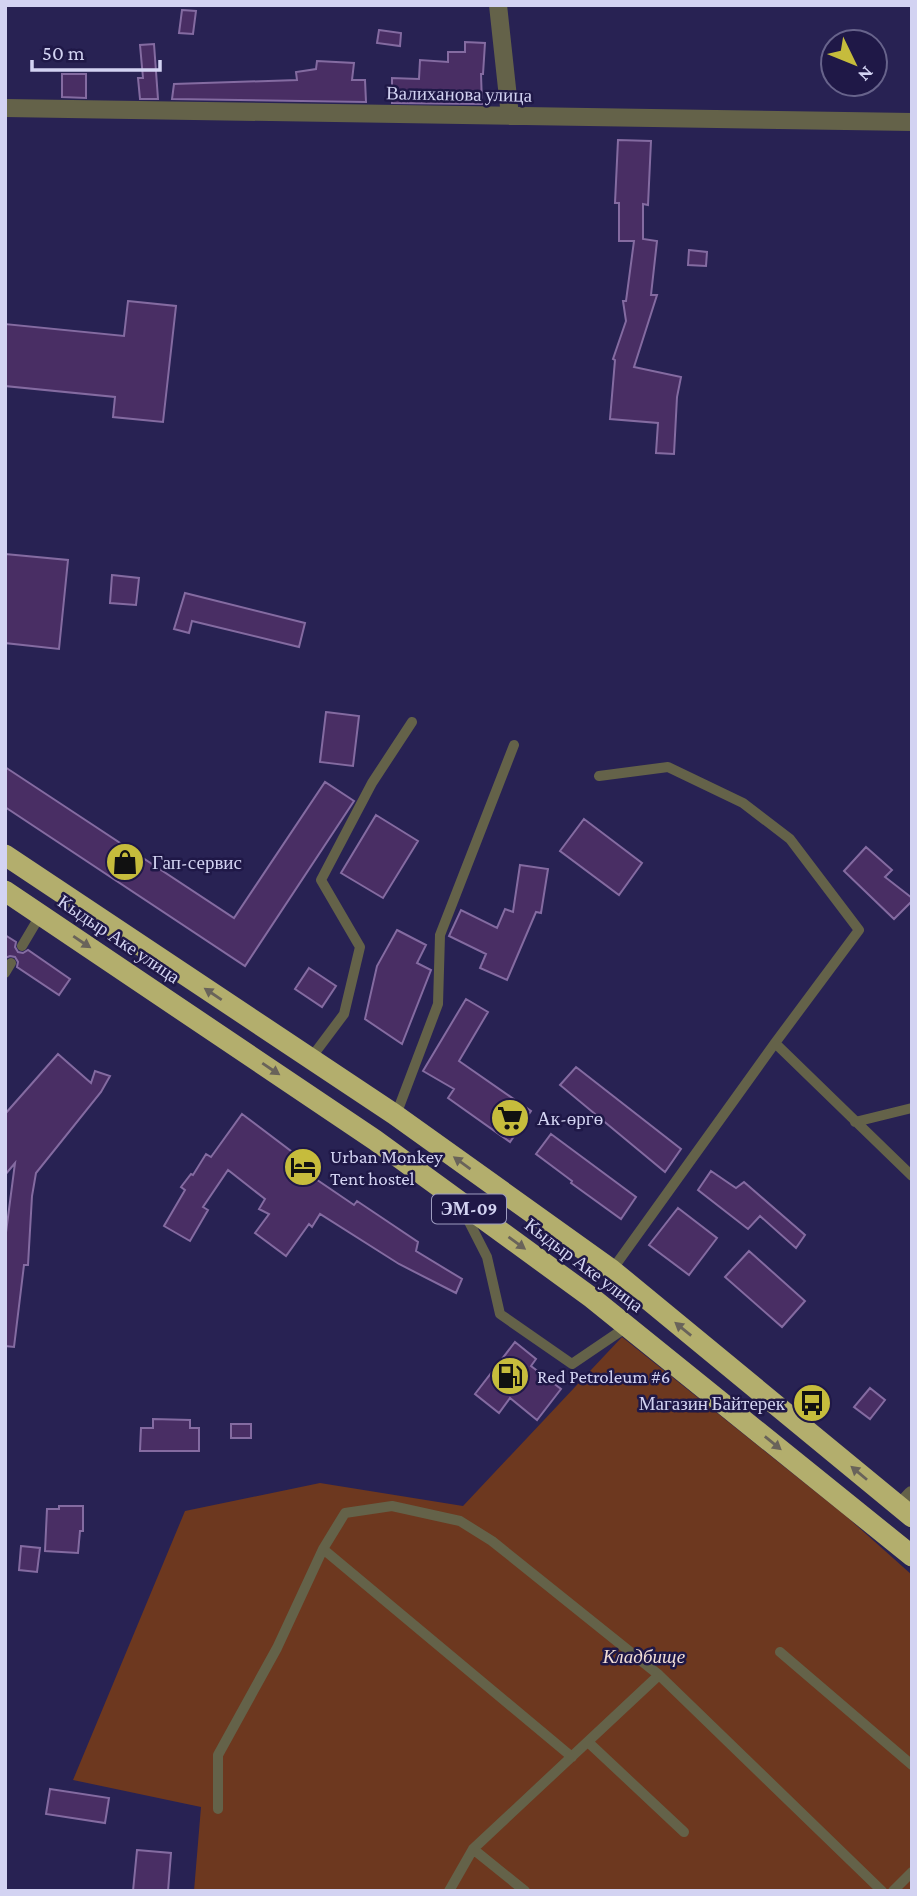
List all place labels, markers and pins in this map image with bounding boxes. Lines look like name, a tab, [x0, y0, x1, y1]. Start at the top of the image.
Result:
shop icon: Гап-сервис	[104, 841, 146, 883]
place label: Гап-сервис	[152, 852, 242, 873]
supermarket icon: Ак-өргө	[489, 1097, 531, 1139]
place label: Ак-өргө	[537, 1108, 603, 1129]
hotel icon: Urban Monkey Tent hostel	[282, 1146, 324, 1188]
place label: Urban Monkey Tent hostel	[330, 1146, 443, 1189]
fuel station icon: Red Petroleum #6	[489, 1355, 531, 1397]
place label: Red Petroleum #6	[537, 1366, 670, 1387]
bus stop icon: Магазин Байтерек	[791, 1382, 833, 1424]
place label: Магазин Байтерек	[639, 1393, 786, 1414]

